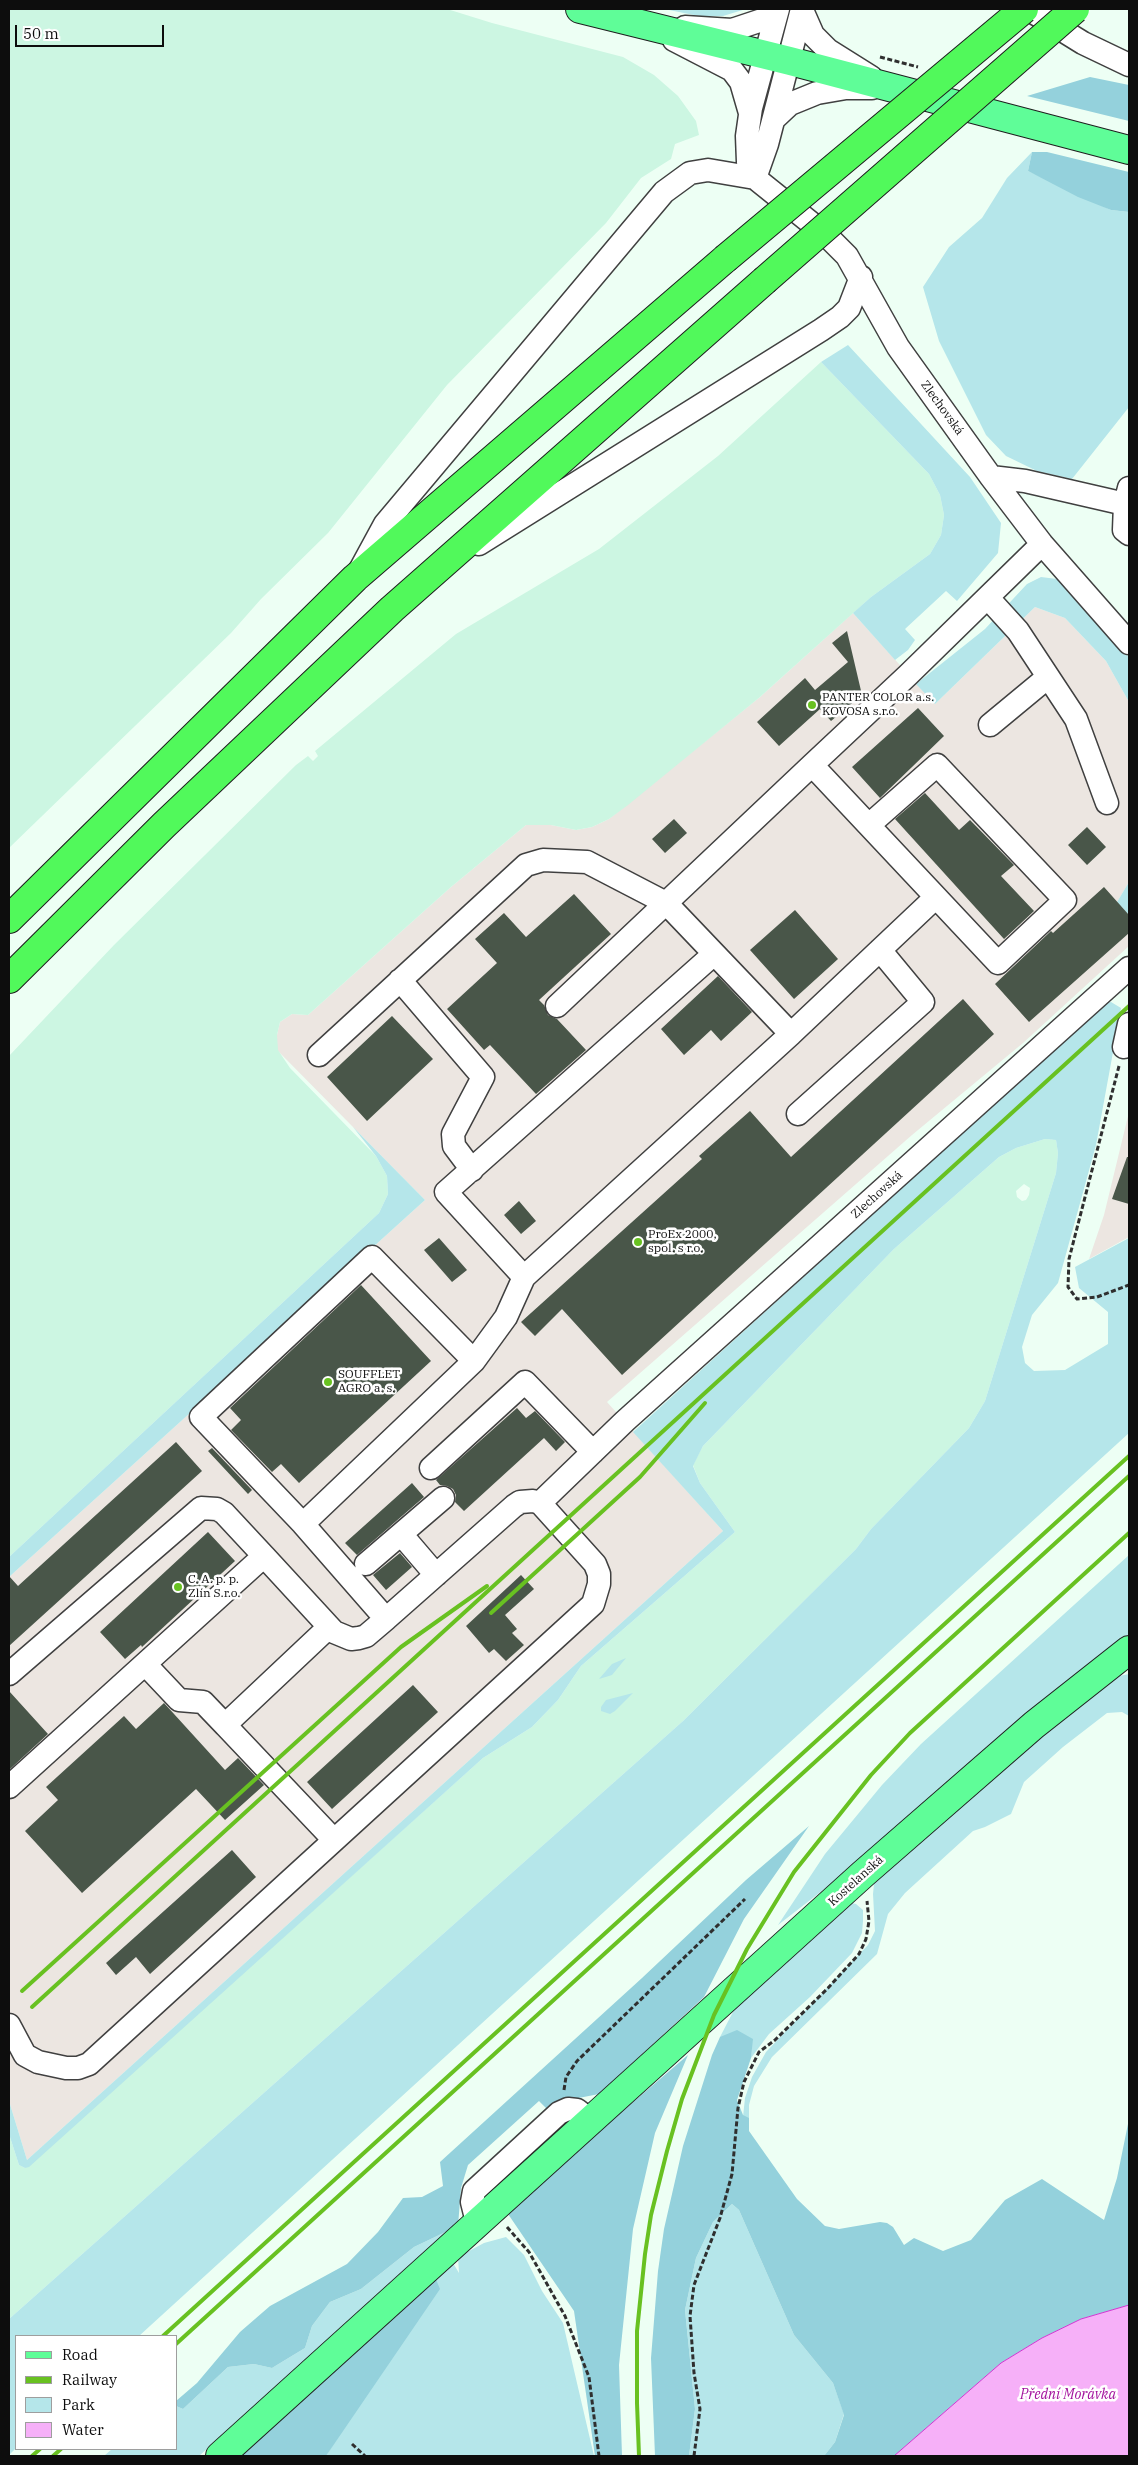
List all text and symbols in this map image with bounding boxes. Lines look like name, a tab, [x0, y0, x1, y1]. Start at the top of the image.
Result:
scale bar	[18, 15, 166, 47]
text: 50 m	[23, 24, 59, 43]
street label: Zlechovská	[917, 378, 967, 438]
place label: PANTER COLOR a.s. KOVOSA s.r.o.	[822, 691, 934, 719]
marker: PANTER COLOR a.s. KOVOSA s.r.o.	[806, 699, 818, 711]
street label: Zlechovská	[848, 1168, 906, 1222]
place label: ProEx 2000, spol. s r.o.	[648, 1228, 717, 1256]
marker: ProEx 2000, spol. s r.o.	[632, 1236, 644, 1248]
place label: SOUFFLET AGRO a. s.	[338, 1368, 400, 1396]
marker: SOUFFLET AGRO a. s.	[322, 1376, 334, 1388]
place label: C. A. p. p. Zlín S.r.o.	[188, 1573, 240, 1601]
marker: C. A. p. p. Zlín S.r.o.	[172, 1581, 184, 1593]
street label: Kostelanská	[826, 1853, 886, 1909]
legend	[15, 2335, 178, 2450]
text: Road	[62, 2345, 98, 2364]
text: Railway	[62, 2370, 117, 2389]
water label: Přední Morávka	[1020, 2387, 1116, 2403]
text: Park	[62, 2395, 95, 2414]
text: Water	[62, 2420, 104, 2439]

